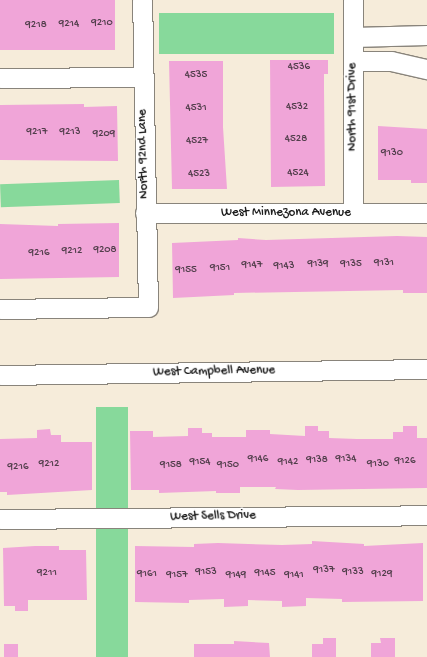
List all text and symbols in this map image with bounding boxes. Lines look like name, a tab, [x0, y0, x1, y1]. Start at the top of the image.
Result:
house number: 9210	[91, 16, 113, 30]
house number: 9214	[59, 17, 79, 31]
house number: 9218	[25, 18, 47, 32]
house number: 4536	[288, 60, 310, 74]
street label: North 91st Drive	[345, 63, 361, 151]
house number: 4535	[185, 68, 207, 82]
house number: 4532	[286, 100, 308, 114]
house number: 4531	[185, 101, 207, 115]
street label: North 92nd Lane	[135, 109, 153, 199]
house number: 9217	[26, 125, 48, 139]
house number: 9213	[59, 125, 81, 139]
house number: 9209	[93, 127, 115, 141]
house number: 4528	[285, 132, 307, 146]
house number: 4527	[186, 134, 208, 148]
house number: 9130	[381, 146, 403, 160]
house number: 4524	[287, 166, 309, 180]
house number: 4523	[188, 167, 210, 181]
street label: West Minnezona Avenue	[221, 205, 351, 221]
house number: 9208	[93, 243, 117, 257]
house number: 9212	[62, 244, 82, 258]
house number: 9216	[29, 246, 49, 260]
house number: 9131	[374, 256, 394, 270]
house number: 9139	[307, 257, 329, 271]
house number: 9135	[340, 257, 362, 271]
house number: 9147	[242, 258, 262, 272]
house number: 9143	[274, 259, 294, 273]
house number: 9151	[210, 261, 230, 275]
house number: 9155	[175, 263, 197, 277]
street label: West Campbell Avenue	[153, 363, 275, 381]
house number: 9146	[248, 452, 268, 466]
house number: 9134	[336, 452, 356, 466]
house number: 9138	[306, 453, 328, 467]
house number: 9126	[395, 454, 415, 468]
house number: 9154	[190, 455, 210, 469]
house number: 9142	[278, 455, 298, 469]
house number: 9212	[39, 457, 59, 471]
house number: 9130	[367, 457, 389, 471]
house number: 9158	[160, 458, 182, 472]
house number: 9150	[217, 458, 239, 472]
house number: 9216	[8, 460, 28, 474]
street label: West Sells Drive	[170, 508, 256, 526]
house number: 9137	[313, 563, 335, 577]
house number: 9153	[195, 565, 217, 579]
house number: 9133	[342, 565, 364, 579]
house number: 9211	[37, 566, 57, 580]
house number: 9145	[255, 566, 275, 580]
house number: 9161	[137, 567, 157, 581]
house number: 9129	[372, 567, 392, 581]
house number: 9157	[166, 568, 188, 582]
house number: 9149	[226, 568, 246, 582]
house number: 9141	[284, 568, 304, 582]

